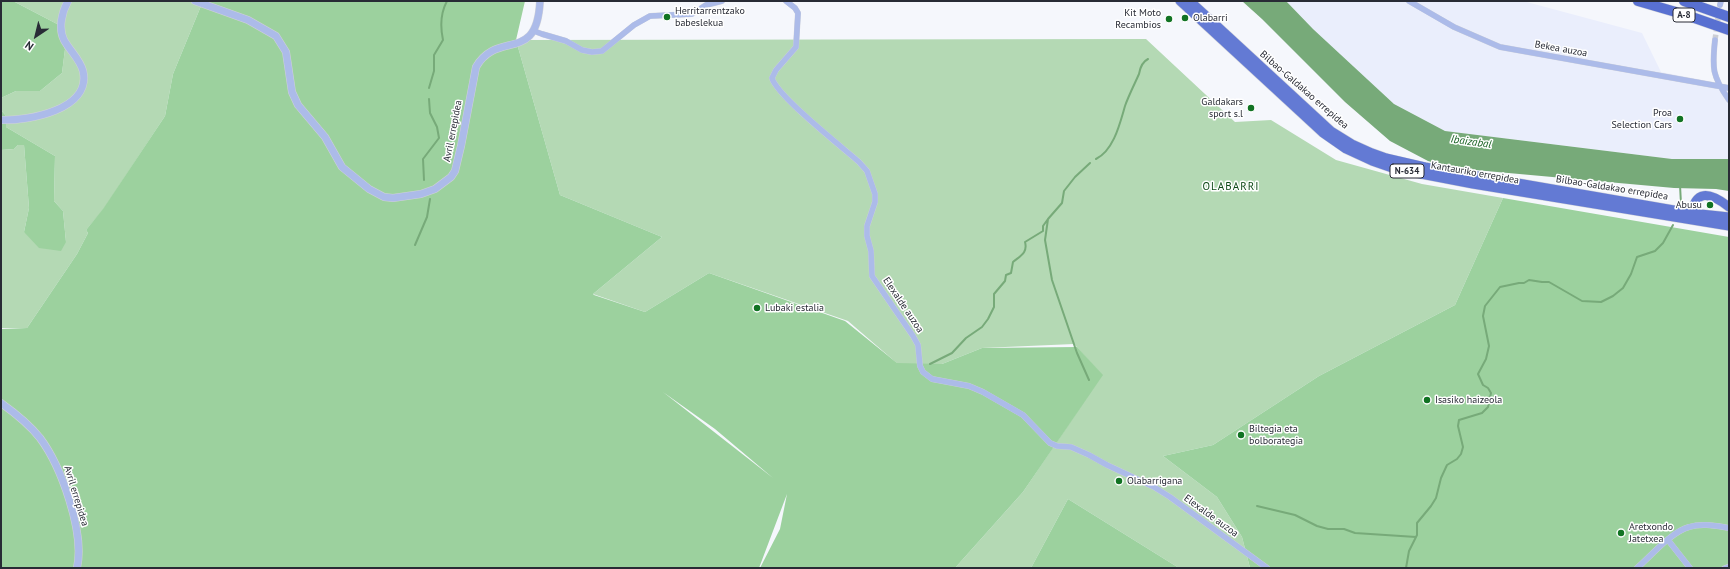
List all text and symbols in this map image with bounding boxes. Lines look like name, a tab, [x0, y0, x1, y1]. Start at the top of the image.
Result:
place label: Herritarrentzako babeslekua	[675, 5, 745, 28]
place label: Kit Moto Recambios	[1115, 7, 1161, 30]
road number: A-8	[1673, 8, 1695, 22]
marker: Herritarrentzako babeslekua	[662, 12, 672, 22]
place label: Olabarri	[1193, 12, 1228, 24]
marker: Olabarri	[1180, 13, 1190, 23]
marker: Kit Moto Recambios	[1164, 14, 1174, 24]
north arrow	[16, 16, 56, 56]
text: N	[22, 38, 36, 54]
street label: Bekea auzoa	[1534, 38, 1588, 60]
street label: Bilbao-Galdakao errepidea	[1257, 48, 1351, 132]
place label: Galdakars sport s.l	[1201, 96, 1243, 120]
street label: Avril errepidea	[441, 99, 465, 163]
marker: Galdakars sport s.l	[1246, 103, 1256, 113]
place label: Proa Selection Cars	[1612, 107, 1672, 130]
marker: Proa Selection Cars	[1675, 114, 1685, 124]
water label: Ibaizabal	[1450, 133, 1492, 151]
street label: Kantauriko errepidea	[1430, 159, 1520, 187]
road number: N-634	[1390, 164, 1424, 178]
street label: Bilbao-Galdakao errepidea	[1555, 173, 1669, 203]
district label: OLABARRI	[1203, 180, 1259, 194]
place label: Abusu	[1676, 199, 1702, 211]
marker: Abusu	[1705, 200, 1715, 210]
street label: Elexalde auzoa	[880, 275, 926, 335]
place label: Lubaki estalia	[765, 302, 824, 314]
marker: Lubaki estalia	[752, 303, 762, 313]
place label: Isasiko haizeola	[1435, 394, 1502, 406]
marker: Isasiko haizeola	[1422, 395, 1432, 405]
place label: Biltegia eta bolborategia	[1249, 423, 1303, 446]
marker: Biltegia eta bolborategia	[1236, 430, 1246, 440]
street label: Avril errepidea	[61, 464, 91, 528]
place label: Olabarrigana	[1127, 475, 1182, 487]
marker: Olabarrigana	[1114, 476, 1124, 486]
street label: Elexalde auzoa	[1181, 492, 1241, 540]
place label: Aretxondo Jatetxea	[1629, 521, 1673, 544]
marker: Aretxondo Jatetxea	[1616, 528, 1626, 538]

